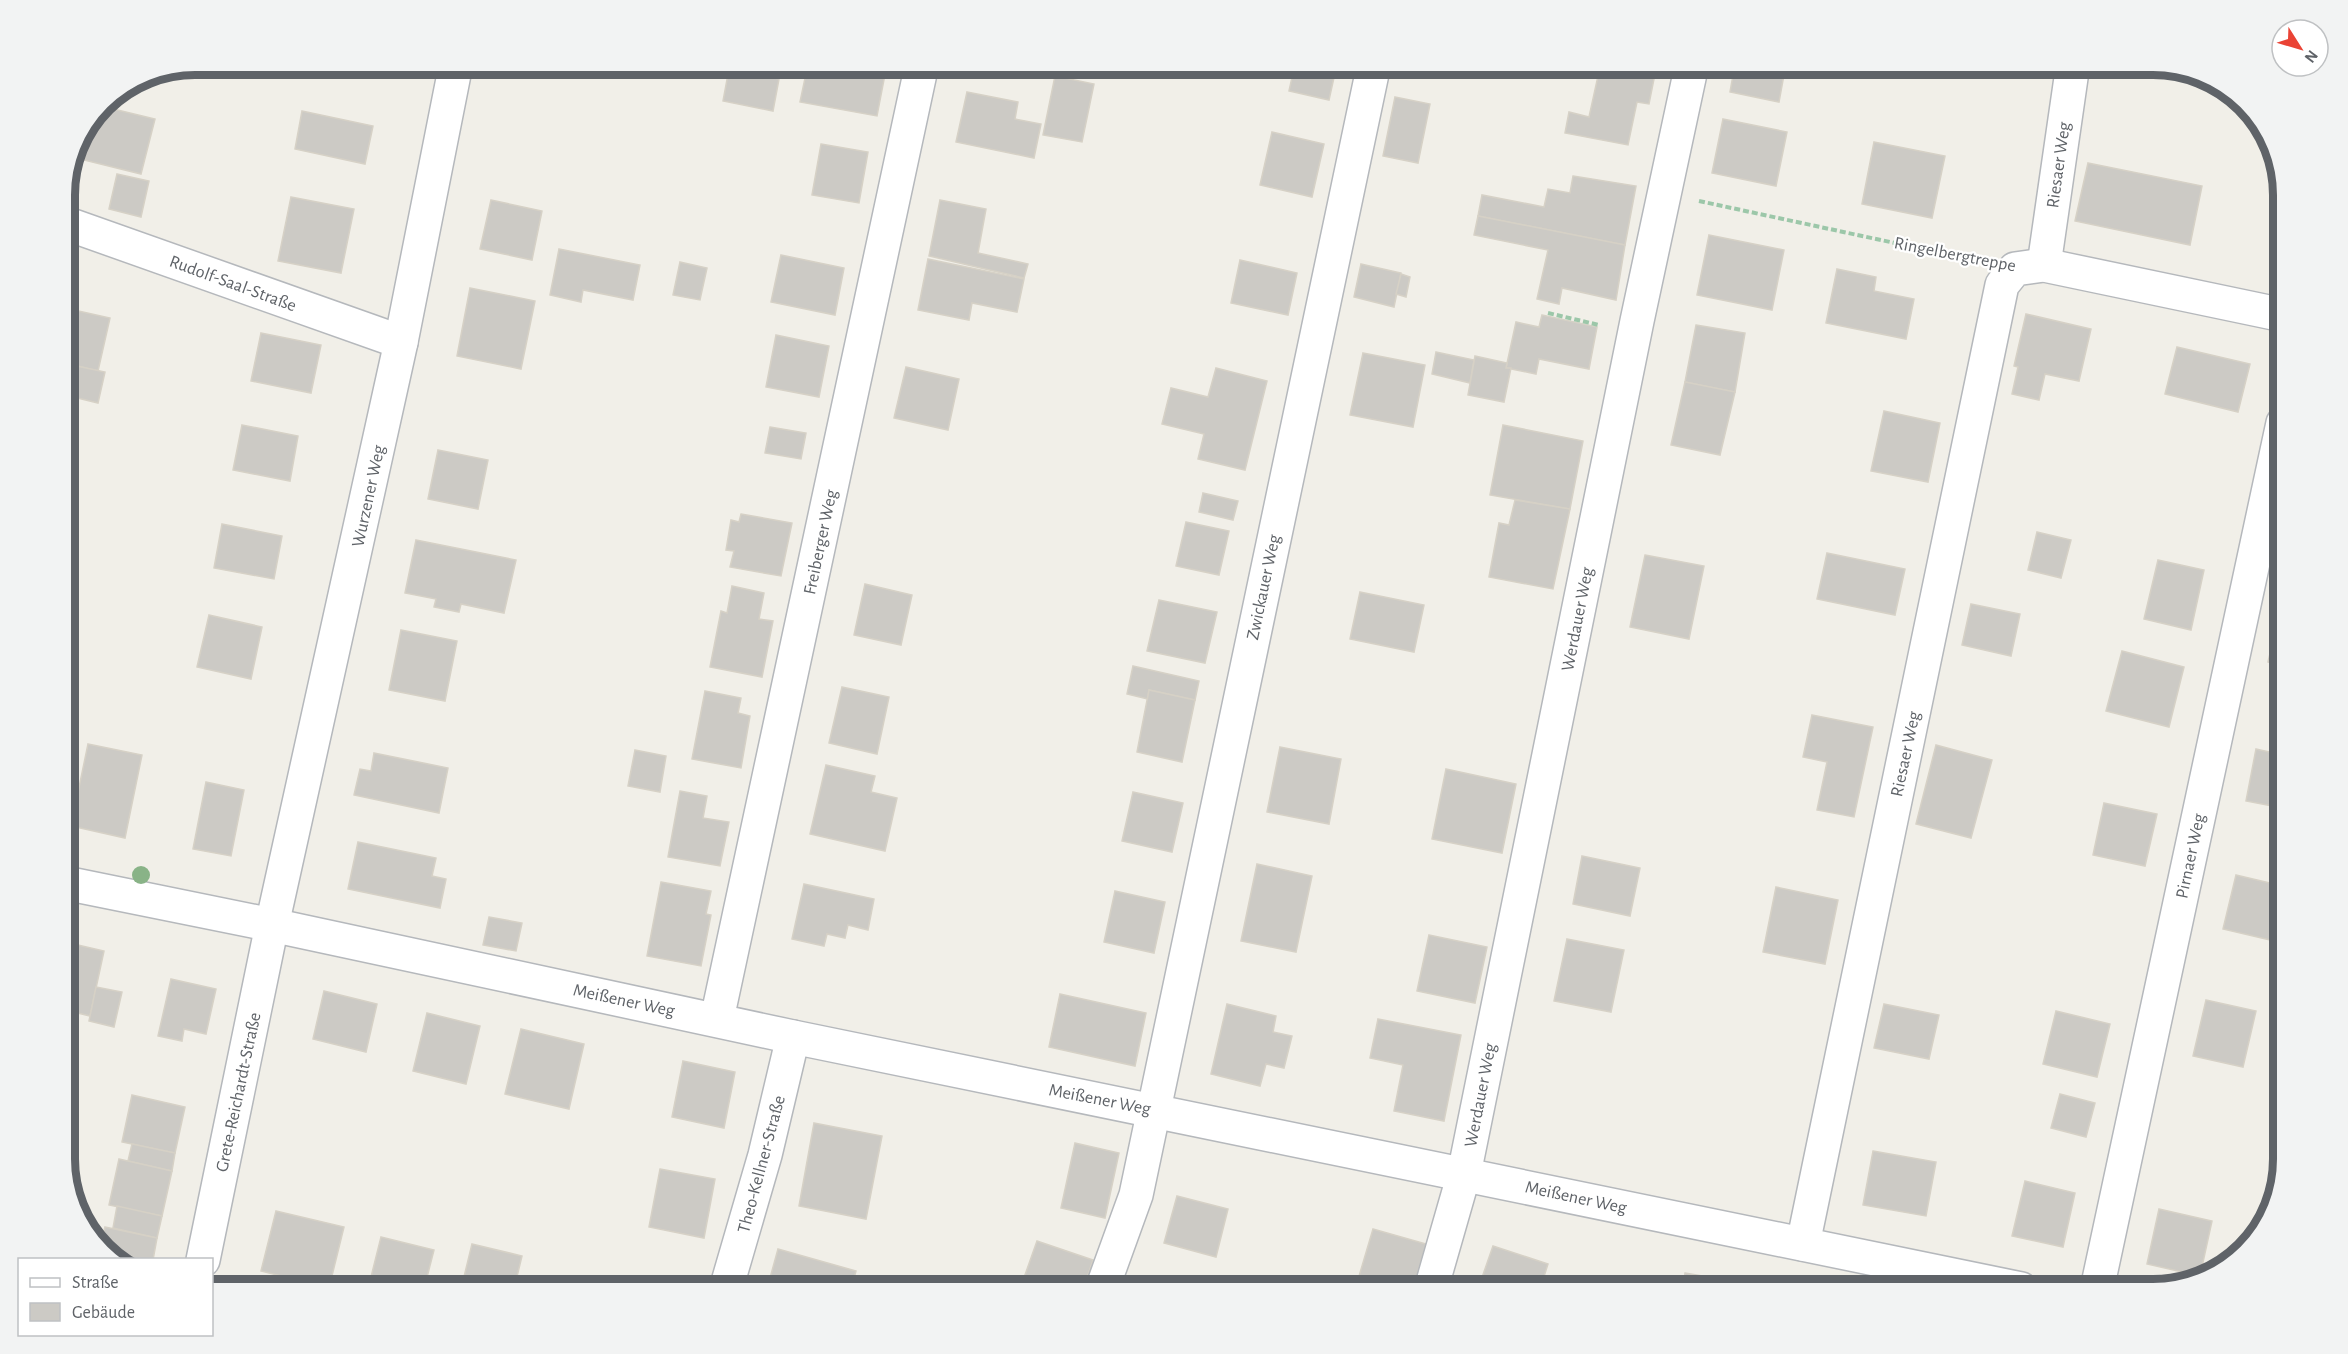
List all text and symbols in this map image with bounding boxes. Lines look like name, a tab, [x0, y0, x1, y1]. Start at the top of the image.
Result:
north arrow	[2270, 18, 2330, 78]
text: N	[2301, 47, 2321, 66]
street label: Riesaer Weg	[2044, 121, 2074, 209]
street label: Ringelbergtreppe	[1892, 234, 2017, 276]
street label: Rudolf-Saal-Straße	[167, 253, 298, 315]
street label: Wurzener Weg	[349, 443, 389, 549]
street label: Freiberger Weg	[801, 488, 841, 596]
street label: Zwickauer Weg	[1244, 533, 1284, 641]
street label: Werdauer Weg	[1559, 566, 1597, 673]
street label: Riesaer Weg	[1888, 710, 1924, 799]
street label: Pirnaer Weg	[2173, 812, 2209, 900]
street label: Meißener Weg	[571, 981, 677, 1021]
street label: Grete-Reichardt-Straße	[213, 1011, 265, 1173]
street label: Werdauer Weg	[1462, 1042, 1500, 1149]
street label: Meißener Weg	[1047, 1081, 1153, 1119]
street label: Theo-Kellner-Straße	[735, 1094, 789, 1235]
street label: Meißener Weg	[1523, 1178, 1629, 1218]
legend	[18, 1258, 213, 1336]
text: Straße	[72, 1274, 118, 1292]
text: Gebäude	[72, 1304, 135, 1322]

